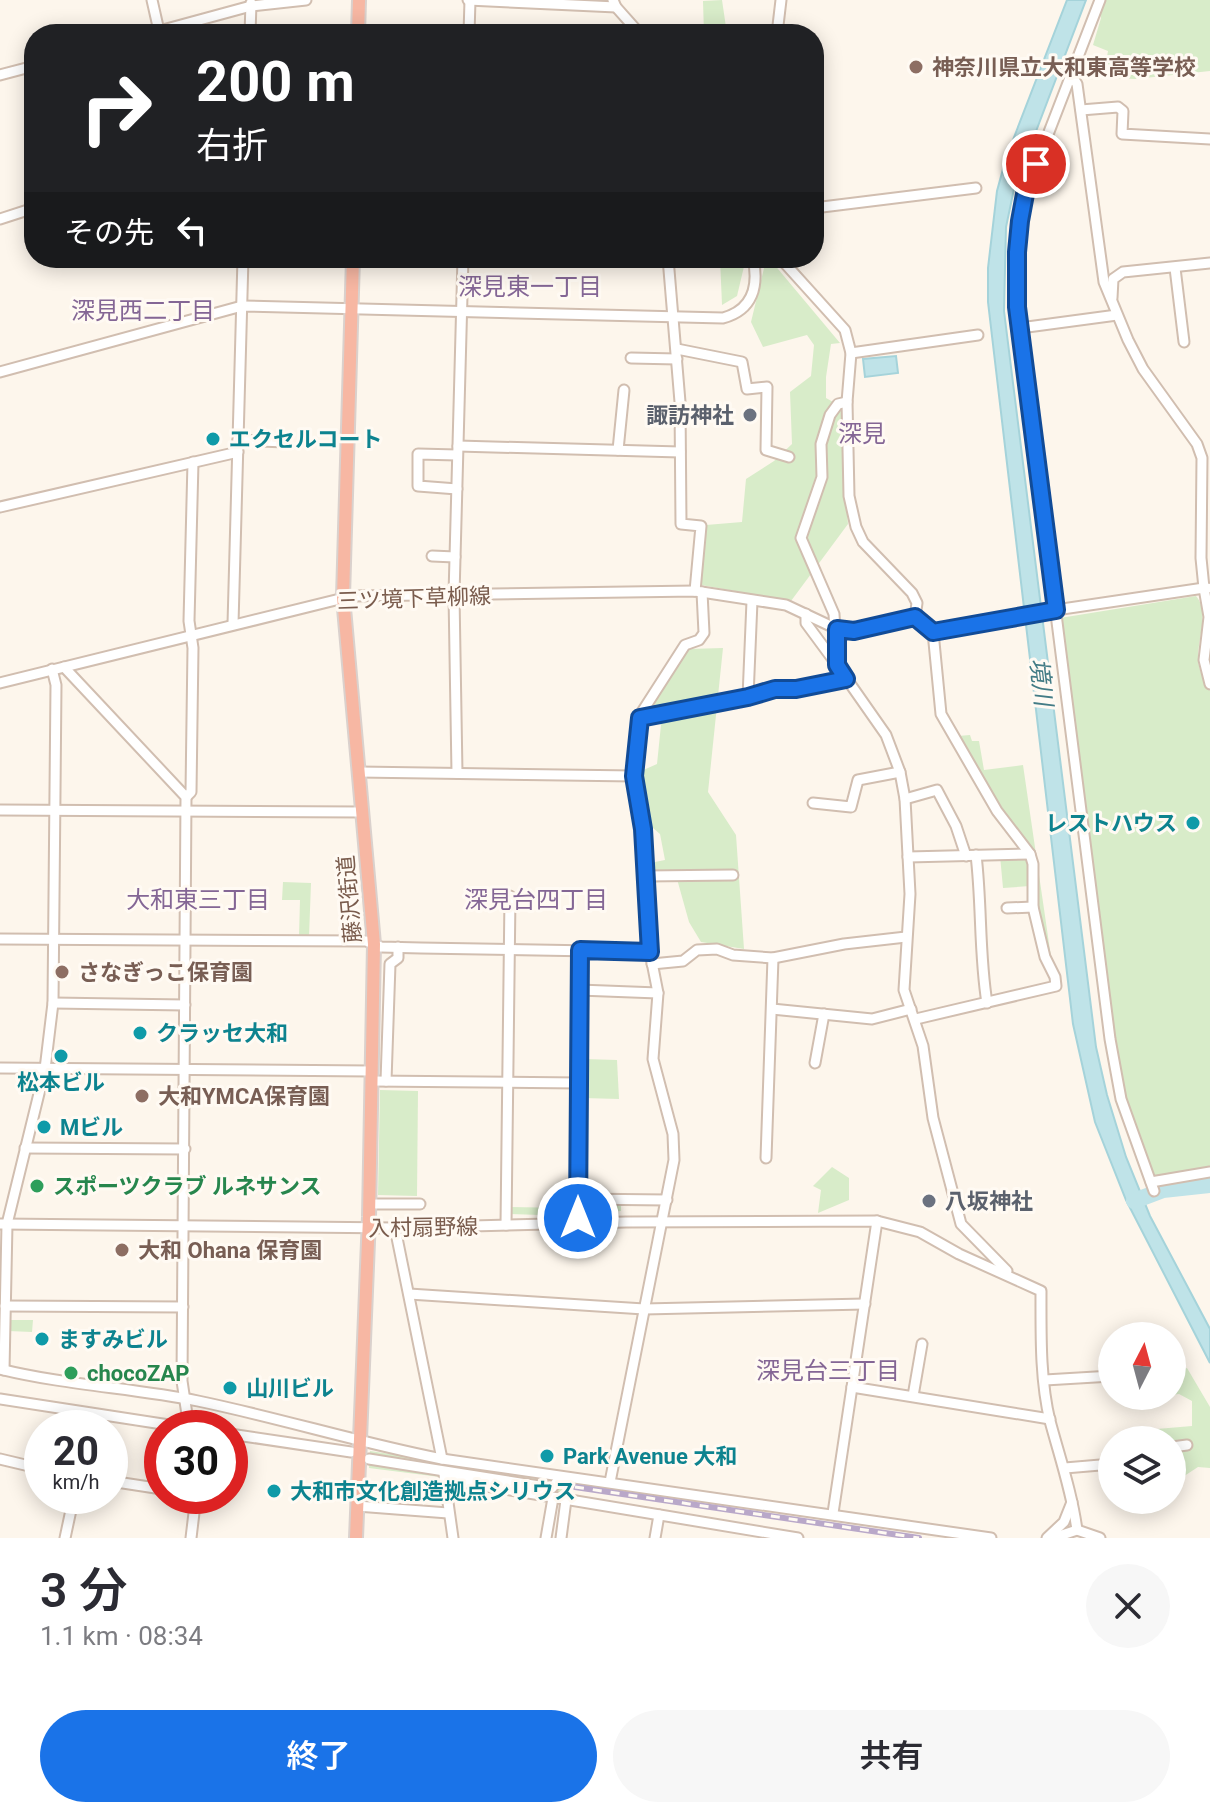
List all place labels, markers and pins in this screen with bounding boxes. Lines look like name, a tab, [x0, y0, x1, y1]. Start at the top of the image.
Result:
place label: 神奈川県立大和東高等学校	[932, 55, 1196, 80]
marker: 神奈川県立大和東高等学校	[907, 58, 925, 76]
pin	[1002, 130, 1070, 198]
place label: 諏訪神社	[646, 403, 734, 428]
marker: 諏訪神社	[741, 406, 759, 424]
place label: エクセルコート	[229, 427, 383, 452]
marker: エクセルコート	[204, 430, 222, 448]
place label: レストハウス	[1045, 811, 1177, 836]
marker: レストハウス	[1184, 814, 1202, 832]
place label: さなぎっこ保育園	[78, 960, 253, 985]
marker: さなぎっこ保育園	[53, 963, 71, 981]
place label: クラッセ大和	[156, 1021, 288, 1046]
marker: クラッセ大和	[131, 1024, 149, 1042]
marker: 松本ビル	[52, 1047, 70, 1065]
place label: 松本ビル	[17, 1070, 105, 1095]
place label: 大和YMCA保育園	[158, 1084, 330, 1109]
marker: 大和YMCA保育園	[133, 1087, 151, 1105]
place label: Mビル	[60, 1115, 123, 1140]
marker: Mビル	[35, 1118, 53, 1136]
place label: スポーツクラブ ルネサンス	[53, 1174, 322, 1199]
marker: スポーツクラブ ルネサンス	[28, 1177, 46, 1195]
place label: 八坂神社	[945, 1189, 1033, 1214]
marker: 八坂神社	[920, 1192, 938, 1210]
place label: 大和 Ohana 保育園	[138, 1238, 322, 1263]
marker: 大和 Ohana 保育園	[113, 1241, 131, 1259]
place label: ますみビル	[58, 1327, 168, 1352]
marker: ますみビル	[33, 1330, 51, 1348]
place label: chocoZAP	[87, 1361, 190, 1386]
marker: chocoZAP	[62, 1364, 80, 1382]
place label: 山川ビル	[246, 1376, 334, 1401]
marker: 山川ビル	[221, 1379, 239, 1397]
place label: Park Avenue 大和	[563, 1444, 737, 1469]
marker: Park Avenue 大和	[538, 1447, 556, 1465]
place label: 大和市文化創造拠点シリウス	[290, 1479, 576, 1504]
marker: 大和市文化創造拠点シリウス	[265, 1482, 283, 1500]

